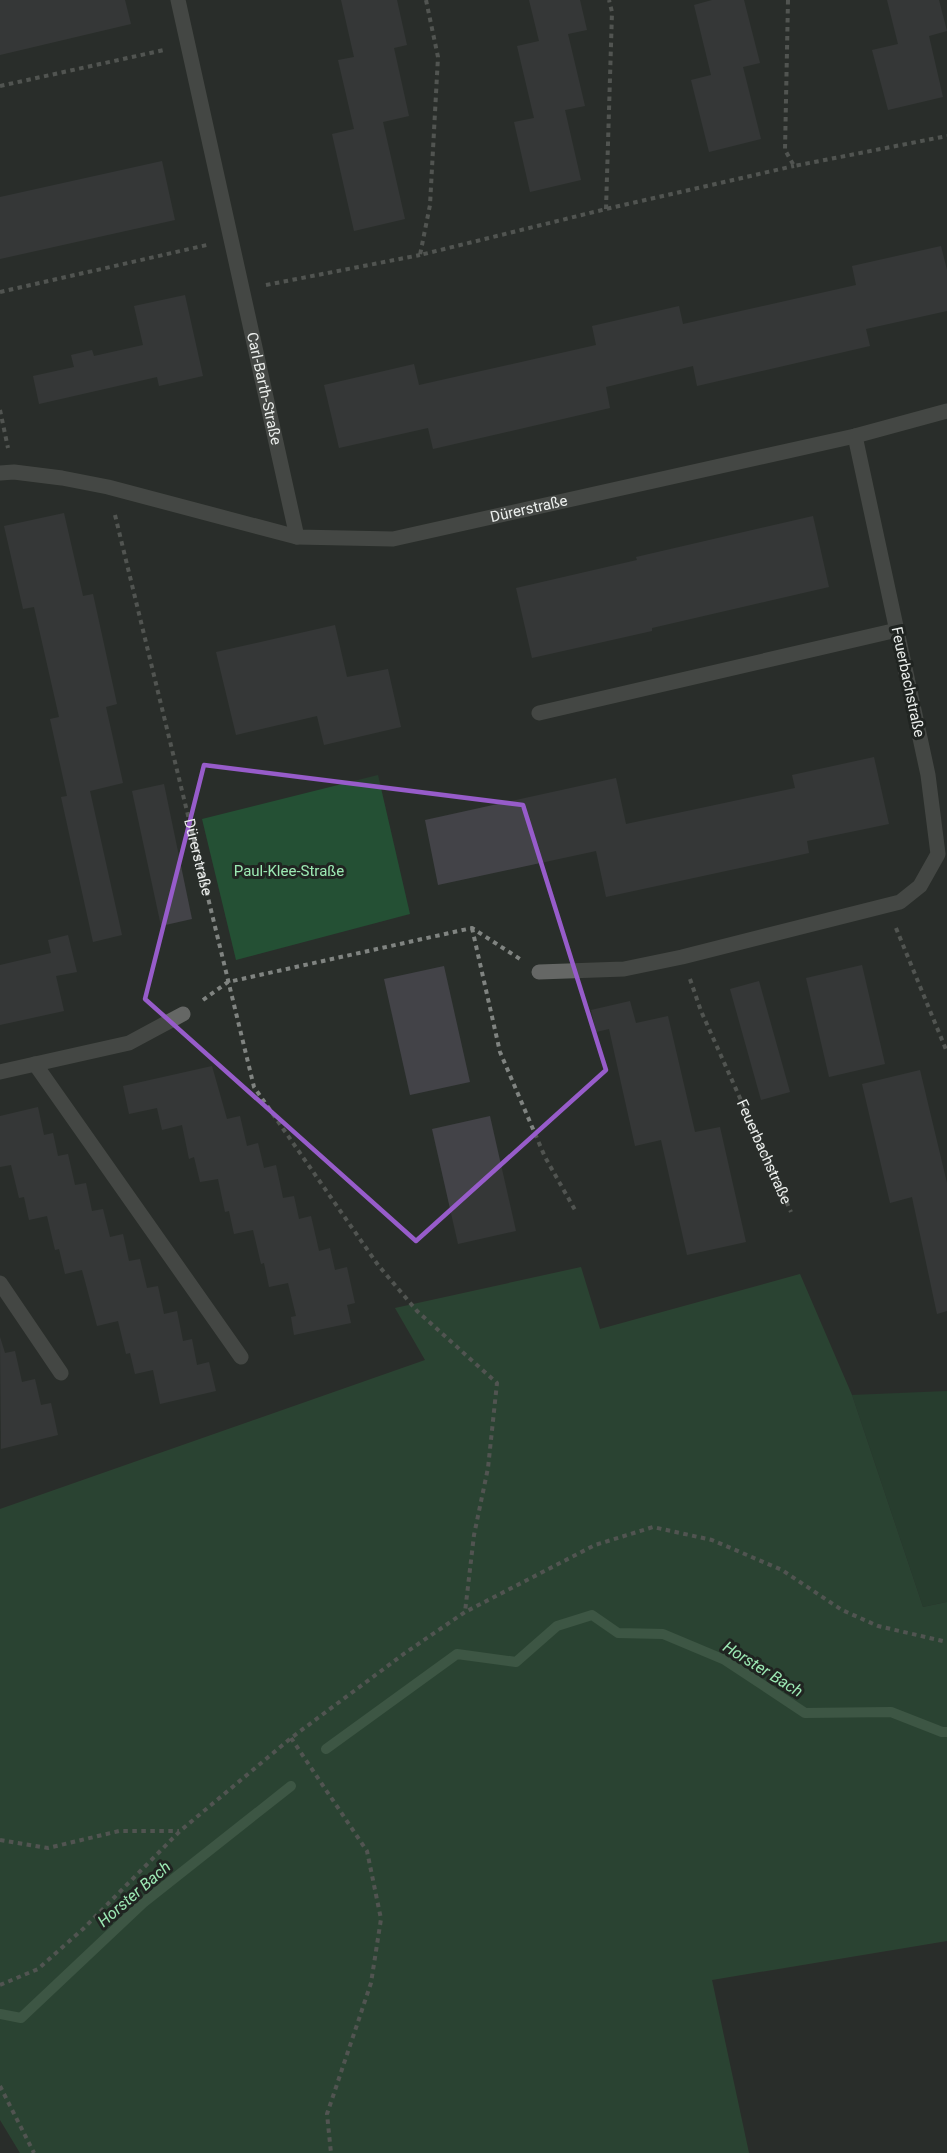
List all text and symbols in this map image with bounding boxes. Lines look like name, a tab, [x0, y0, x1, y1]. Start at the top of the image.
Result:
street label: Carl-Barth-Straße	[243, 331, 285, 447]
street label: Dürerstraße	[489, 491, 569, 526]
street label: Feuerbachstraße	[887, 625, 929, 739]
street label: Dürerstraße	[180, 817, 216, 897]
park label: Paul-Klee-Straße	[234, 862, 344, 880]
street label: Feuerbachstraße	[733, 1097, 795, 1207]
water label: Horster Bach	[720, 1637, 806, 1701]
water label: Horster Bach	[94, 1857, 174, 1931]

